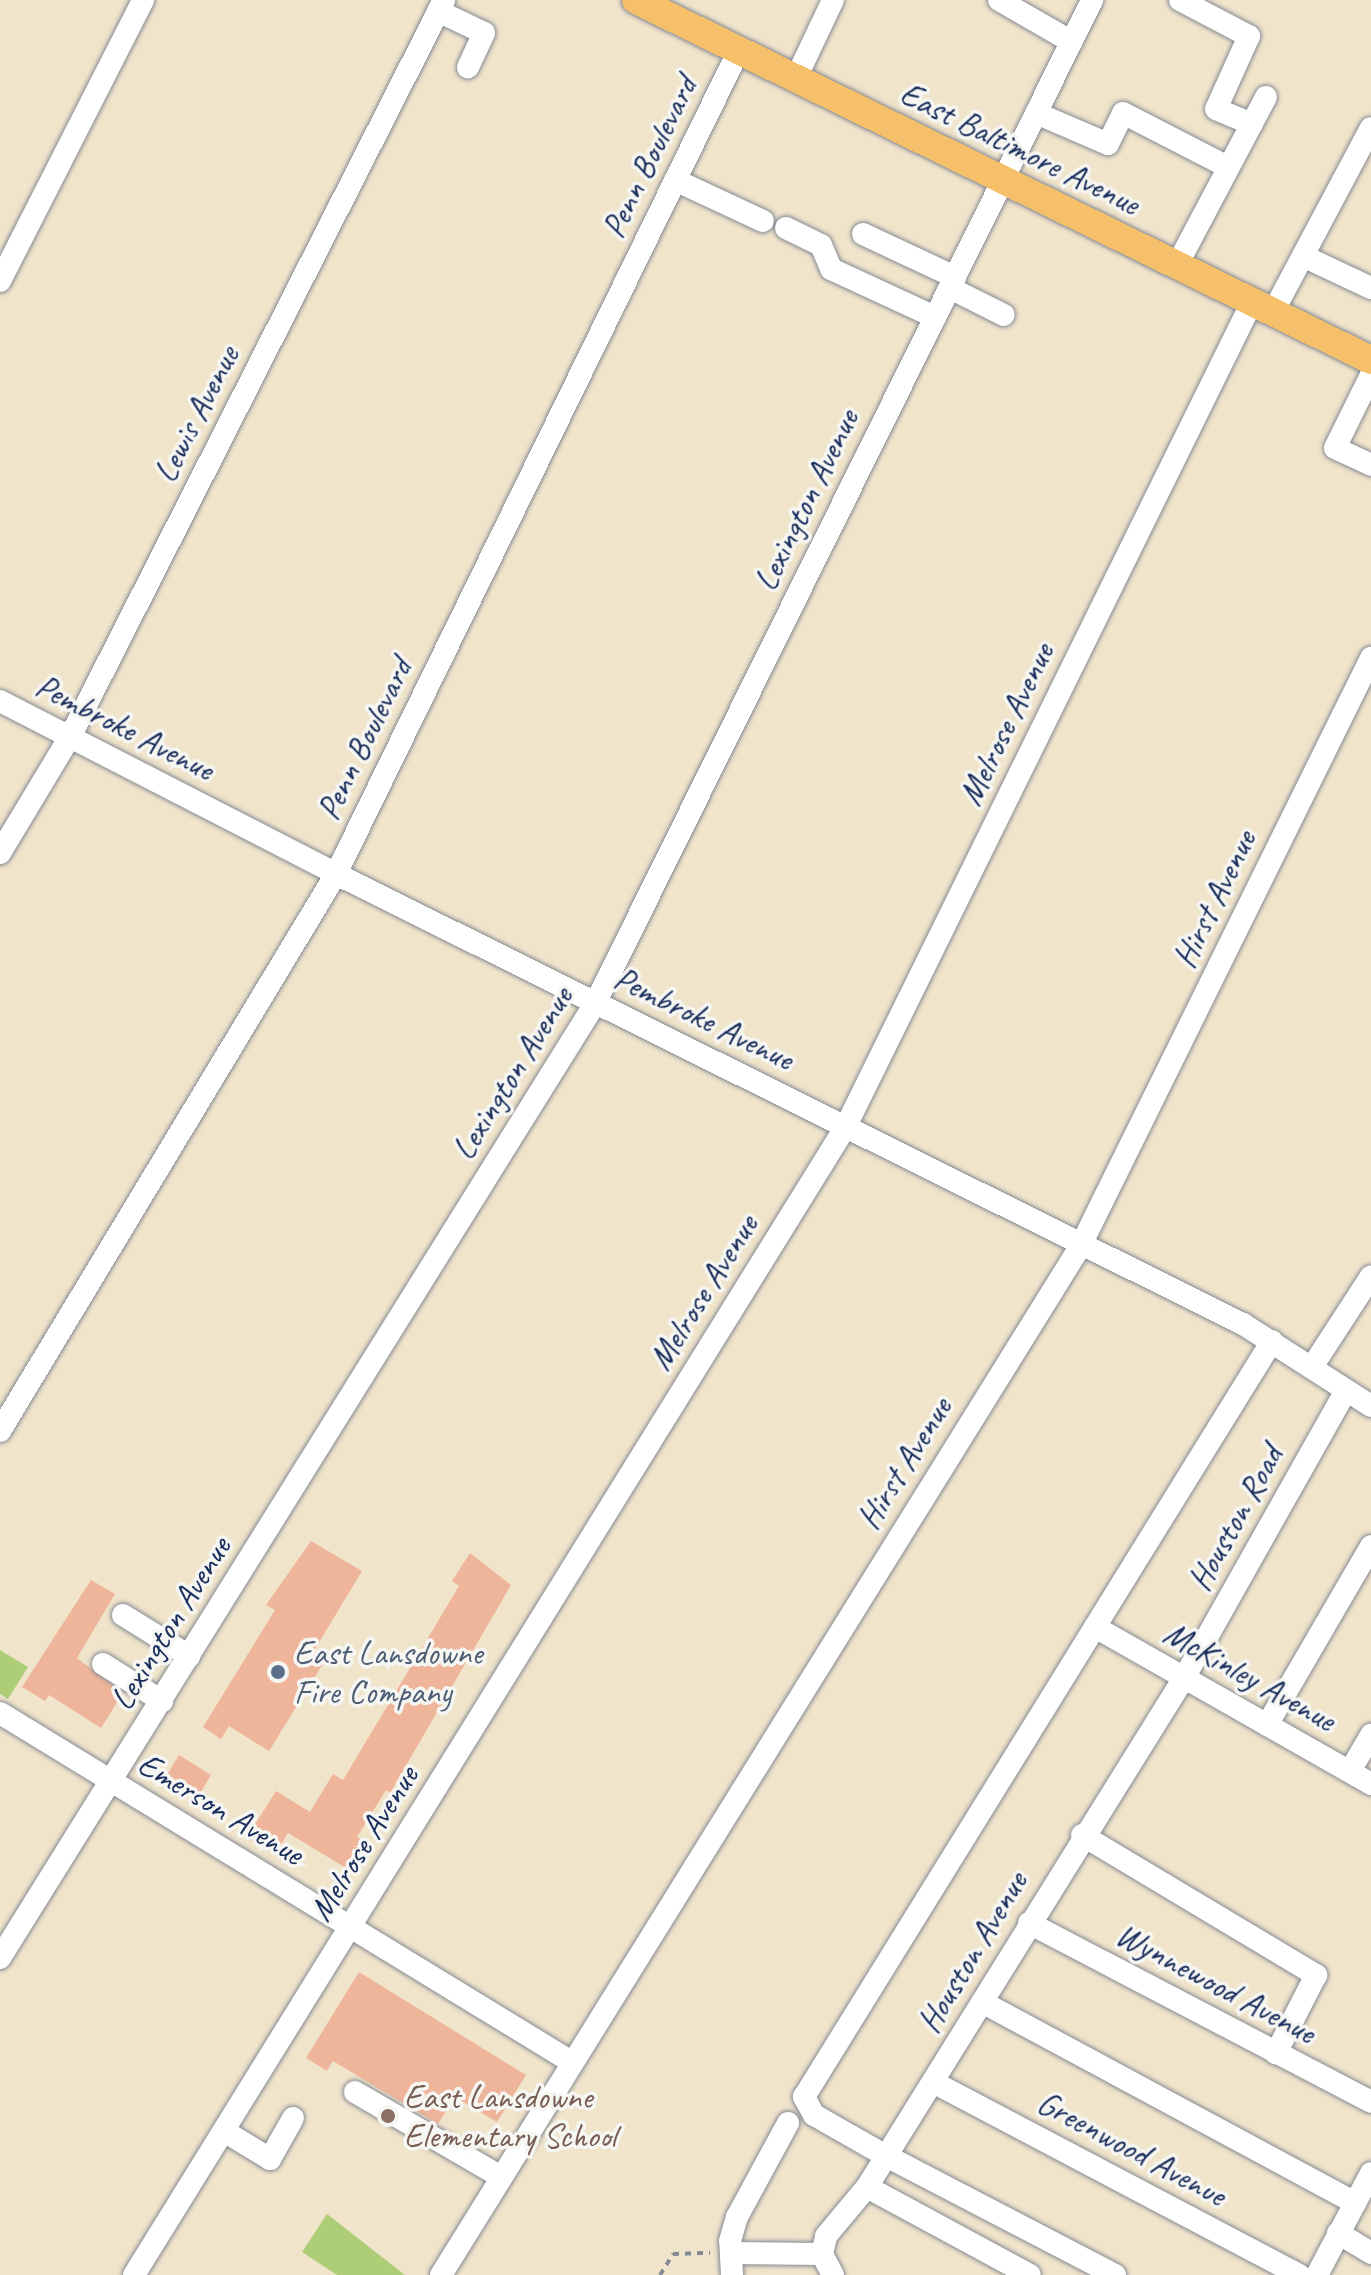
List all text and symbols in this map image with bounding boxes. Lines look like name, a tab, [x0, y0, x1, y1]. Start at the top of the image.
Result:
street label: Penn Boulevard	[592, 69, 706, 245]
street label: East Baltimore Avenue	[894, 73, 1146, 223]
street label: Lewis Avenue	[144, 339, 248, 489]
street label: Lexington Avenue	[745, 403, 867, 597]
street label: Melrose Avenue	[949, 636, 1063, 812]
street label: Penn Boulevard	[307, 651, 421, 827]
street label: Pembroke Avenue	[29, 665, 221, 789]
street label: Hirst Avenue	[1163, 824, 1265, 974]
street label: Pembroke Avenue	[608, 957, 800, 1079]
street label: Lexington Avenue	[443, 979, 581, 1167]
street label: Melrose Avenue	[639, 1207, 767, 1377]
street label: Hirst Avenue	[848, 1390, 960, 1536]
street label: Houston Road	[1179, 1439, 1291, 1597]
street label: Lexington Avenue	[101, 1529, 239, 1717]
street label: McKinley Avenue	[1157, 1612, 1343, 1740]
place label: East Lansdowne Fire Company	[294, 1632, 483, 1712]
marker: East Lansdowne Fire Company	[269, 1663, 287, 1681]
street label: Emerson Avenue	[131, 1743, 311, 1873]
street label: Melrose Avenue	[299, 1758, 427, 1928]
street label: Houston Avenue	[908, 1864, 1036, 2040]
street label: Wynnewood Avenue	[1109, 1913, 1323, 2053]
place label: East Lansdowne Elementary School	[404, 2076, 616, 2156]
street label: Greenwood Avenue	[1031, 2081, 1233, 2215]
marker: East Lansdowne Elementary School	[379, 2107, 397, 2125]

